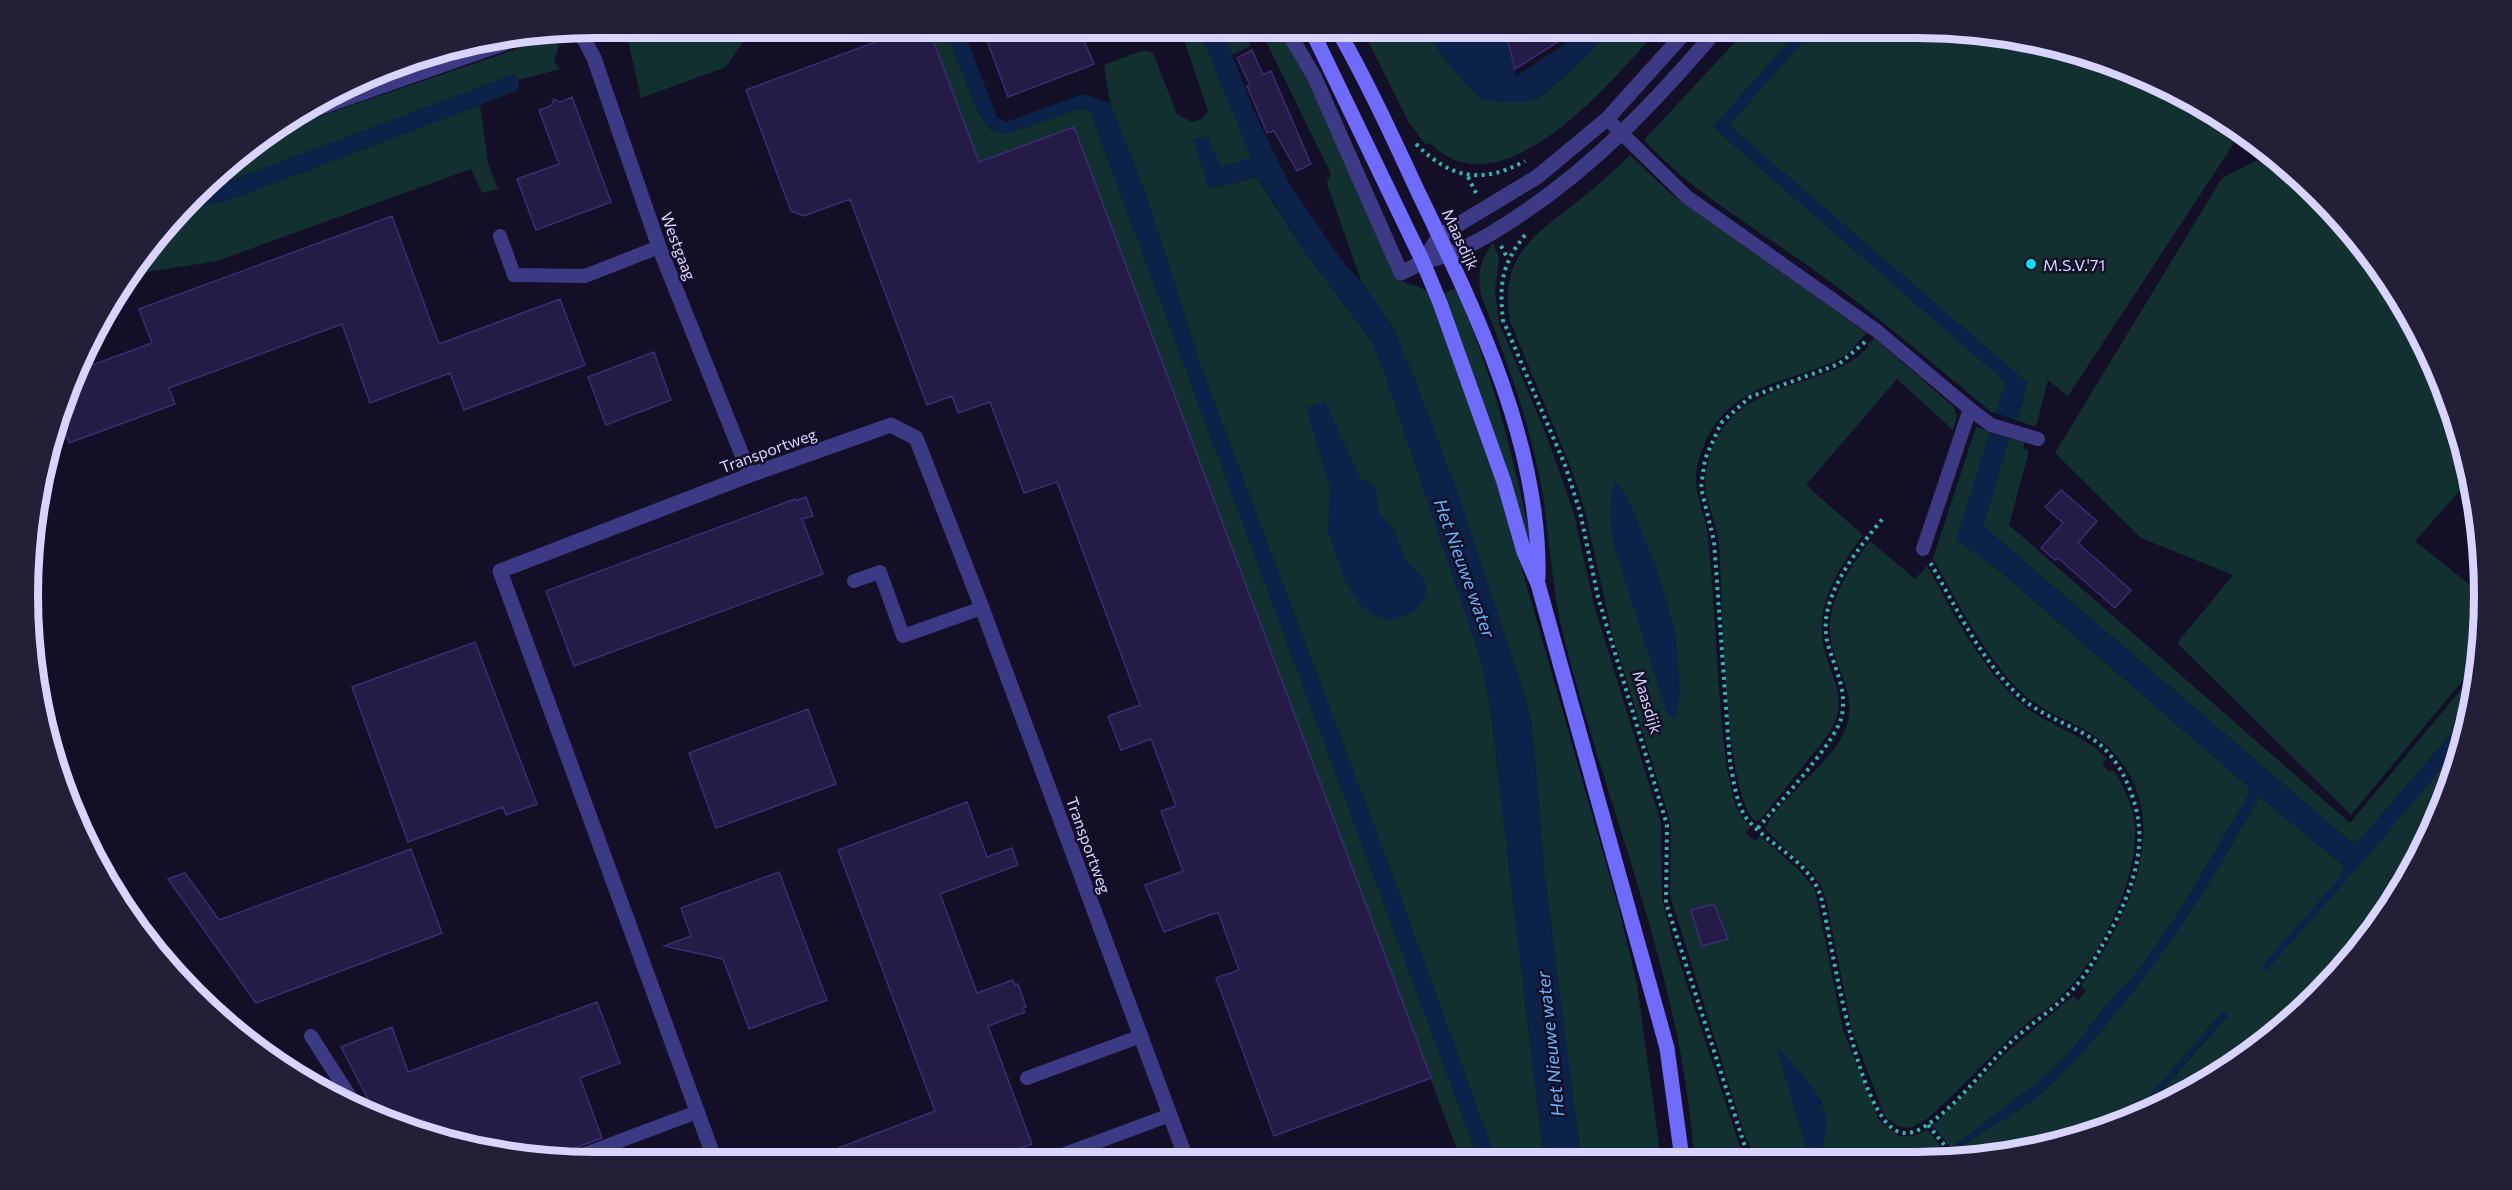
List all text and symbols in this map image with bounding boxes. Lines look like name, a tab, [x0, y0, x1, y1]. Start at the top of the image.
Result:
street label: Maasdijk	[1439, 205, 1484, 273]
street label: Westgaag	[657, 209, 701, 283]
place label: M.S.V.'71	[2043, 255, 2105, 274]
marker: M.S.V.'71	[2024, 257, 2038, 271]
street label: Transportweg	[717, 424, 819, 476]
water label: Het Nieuwe water	[1430, 496, 1501, 641]
street label: Maasdijk	[1629, 668, 1667, 736]
street label: Transportweg	[1063, 794, 1115, 896]
water label: Het Nieuwe water	[1531, 969, 1569, 1118]

